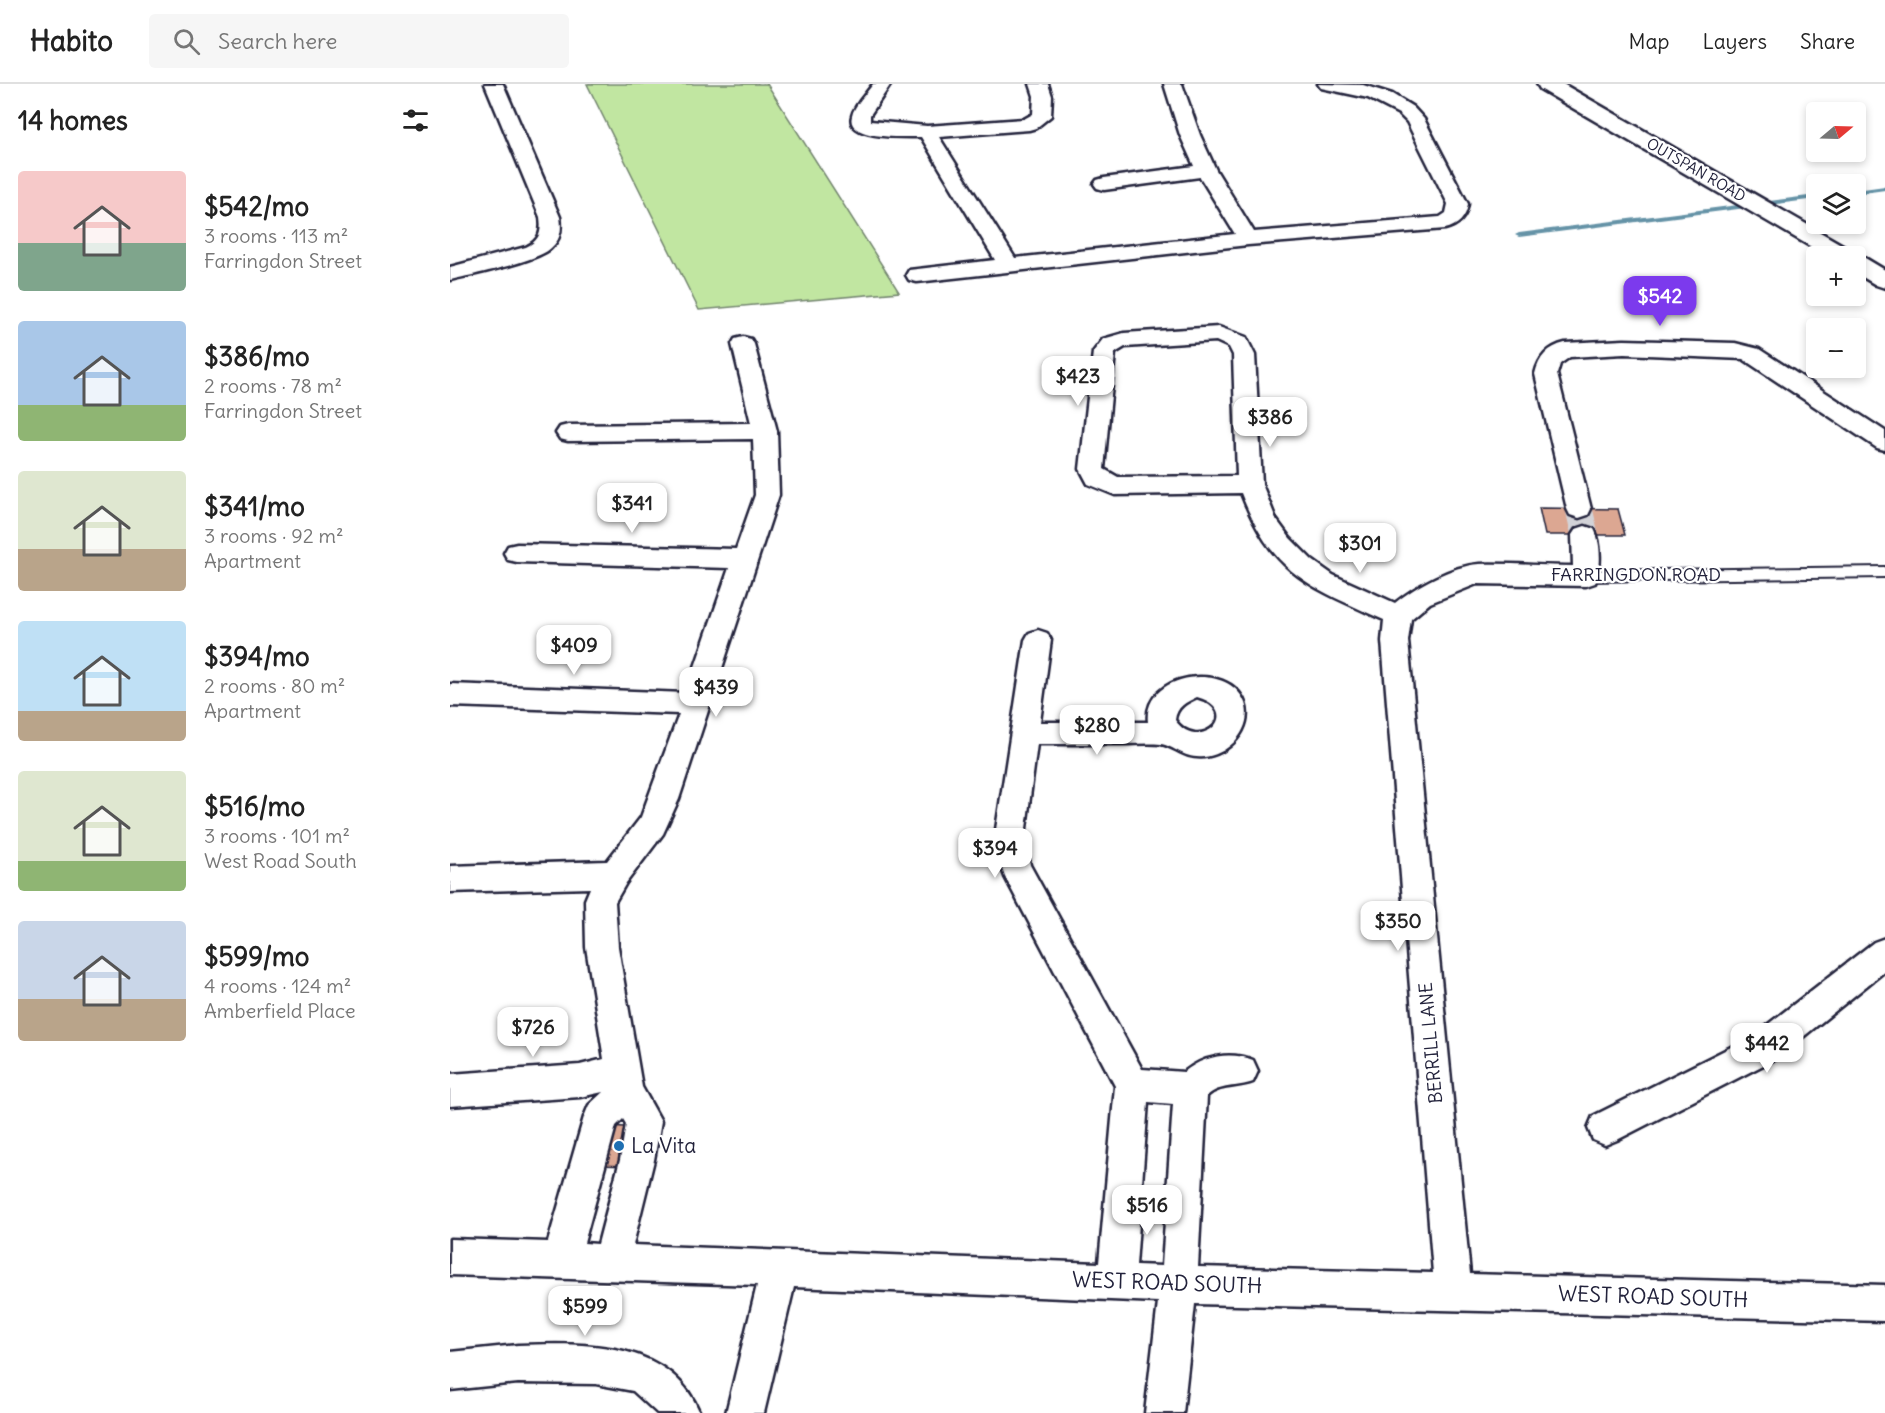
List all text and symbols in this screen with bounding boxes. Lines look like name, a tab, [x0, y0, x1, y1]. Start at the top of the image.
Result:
search box	[149, 14, 569, 68]
text: Habito	[30, 23, 113, 59]
icon: search	[170, 25, 203, 58]
text: Search here	[218, 27, 337, 55]
text: Map	[1629, 28, 1669, 55]
text: Layers	[1702, 28, 1767, 55]
text: Share	[1800, 28, 1855, 55]
north arrow	[1806, 102, 1866, 162]
map controls	[1806, 102, 1866, 378]
text: 14 homes	[18, 104, 128, 137]
icon: filters	[399, 104, 432, 137]
street label: OUTSPAN ROAD	[1643, 133, 1749, 206]
button: layers	[1806, 174, 1866, 234]
text: $542/mo	[204, 190, 309, 223]
icon: home	[66, 195, 138, 267]
text: 3 rooms · 113 m²	[204, 223, 348, 248]
button: +	[1806, 246, 1866, 306]
text: Farringdon Street	[204, 248, 362, 273]
pin: $542	[1624, 276, 1696, 327]
text: $542	[1637, 283, 1683, 308]
button: −	[1806, 318, 1866, 378]
text: $386/mo	[204, 340, 310, 373]
icon: home	[66, 345, 138, 417]
pin: $423	[1042, 356, 1114, 407]
text: $423	[1056, 363, 1100, 388]
text: 2 rooms · 78 m²	[204, 373, 342, 398]
pin: $386	[1234, 397, 1306, 448]
text: Farringdon Street	[204, 398, 362, 423]
text: $386	[1247, 404, 1293, 429]
pin: $341	[596, 483, 668, 534]
text: $341/mo	[204, 490, 305, 523]
text: $341	[611, 490, 653, 515]
icon: home	[66, 495, 138, 567]
text: 3 rooms · 92 m²	[204, 523, 343, 548]
pin: $301	[1324, 523, 1396, 574]
text: $301	[1338, 530, 1382, 555]
text: Apartment	[204, 548, 301, 573]
street label: FARRINGDON ROAD	[1551, 563, 1721, 586]
pin: $409	[538, 625, 610, 676]
text: $409	[550, 632, 598, 657]
text: $394/mo	[204, 640, 310, 673]
icon: home	[66, 645, 138, 717]
pin: $439	[680, 667, 752, 718]
text: 2 rooms · 80 m²	[204, 673, 345, 698]
text: $439	[693, 674, 739, 699]
text: Apartment	[204, 698, 301, 723]
pin: $280	[1061, 705, 1133, 756]
text: $280	[1074, 712, 1120, 737]
text: $516/mo	[204, 790, 305, 823]
icon: home	[66, 795, 138, 867]
text: 3 rooms · 101 m²	[204, 823, 350, 848]
pin: $394	[959, 828, 1031, 879]
text: $394	[972, 835, 1018, 860]
text: West Road South	[204, 848, 357, 873]
pin: $350	[1362, 901, 1434, 952]
text: $350	[1374, 908, 1422, 933]
text: $599/mo	[204, 940, 309, 973]
icon: home	[66, 945, 138, 1017]
text: 4 rooms · 124 m²	[204, 973, 351, 998]
street label: BERRILL LANE	[1414, 982, 1447, 1104]
text: Amberfield Place	[204, 998, 356, 1023]
pin: $726	[497, 1007, 569, 1058]
text: $726	[511, 1014, 555, 1039]
pin: $442	[1731, 1023, 1803, 1074]
text: $442	[1744, 1030, 1790, 1055]
place label: La Vita	[631, 1132, 696, 1159]
marker: La Vita	[612, 1139, 626, 1153]
pin: $516	[1111, 1185, 1183, 1236]
text: $516	[1126, 1192, 1168, 1217]
street label: WEST ROAD SOUTH	[1072, 1266, 1263, 1299]
street label: WEST ROAD SOUTH	[1558, 1280, 1749, 1313]
pin: $599	[549, 1286, 621, 1337]
text: $599	[562, 1293, 608, 1318]

